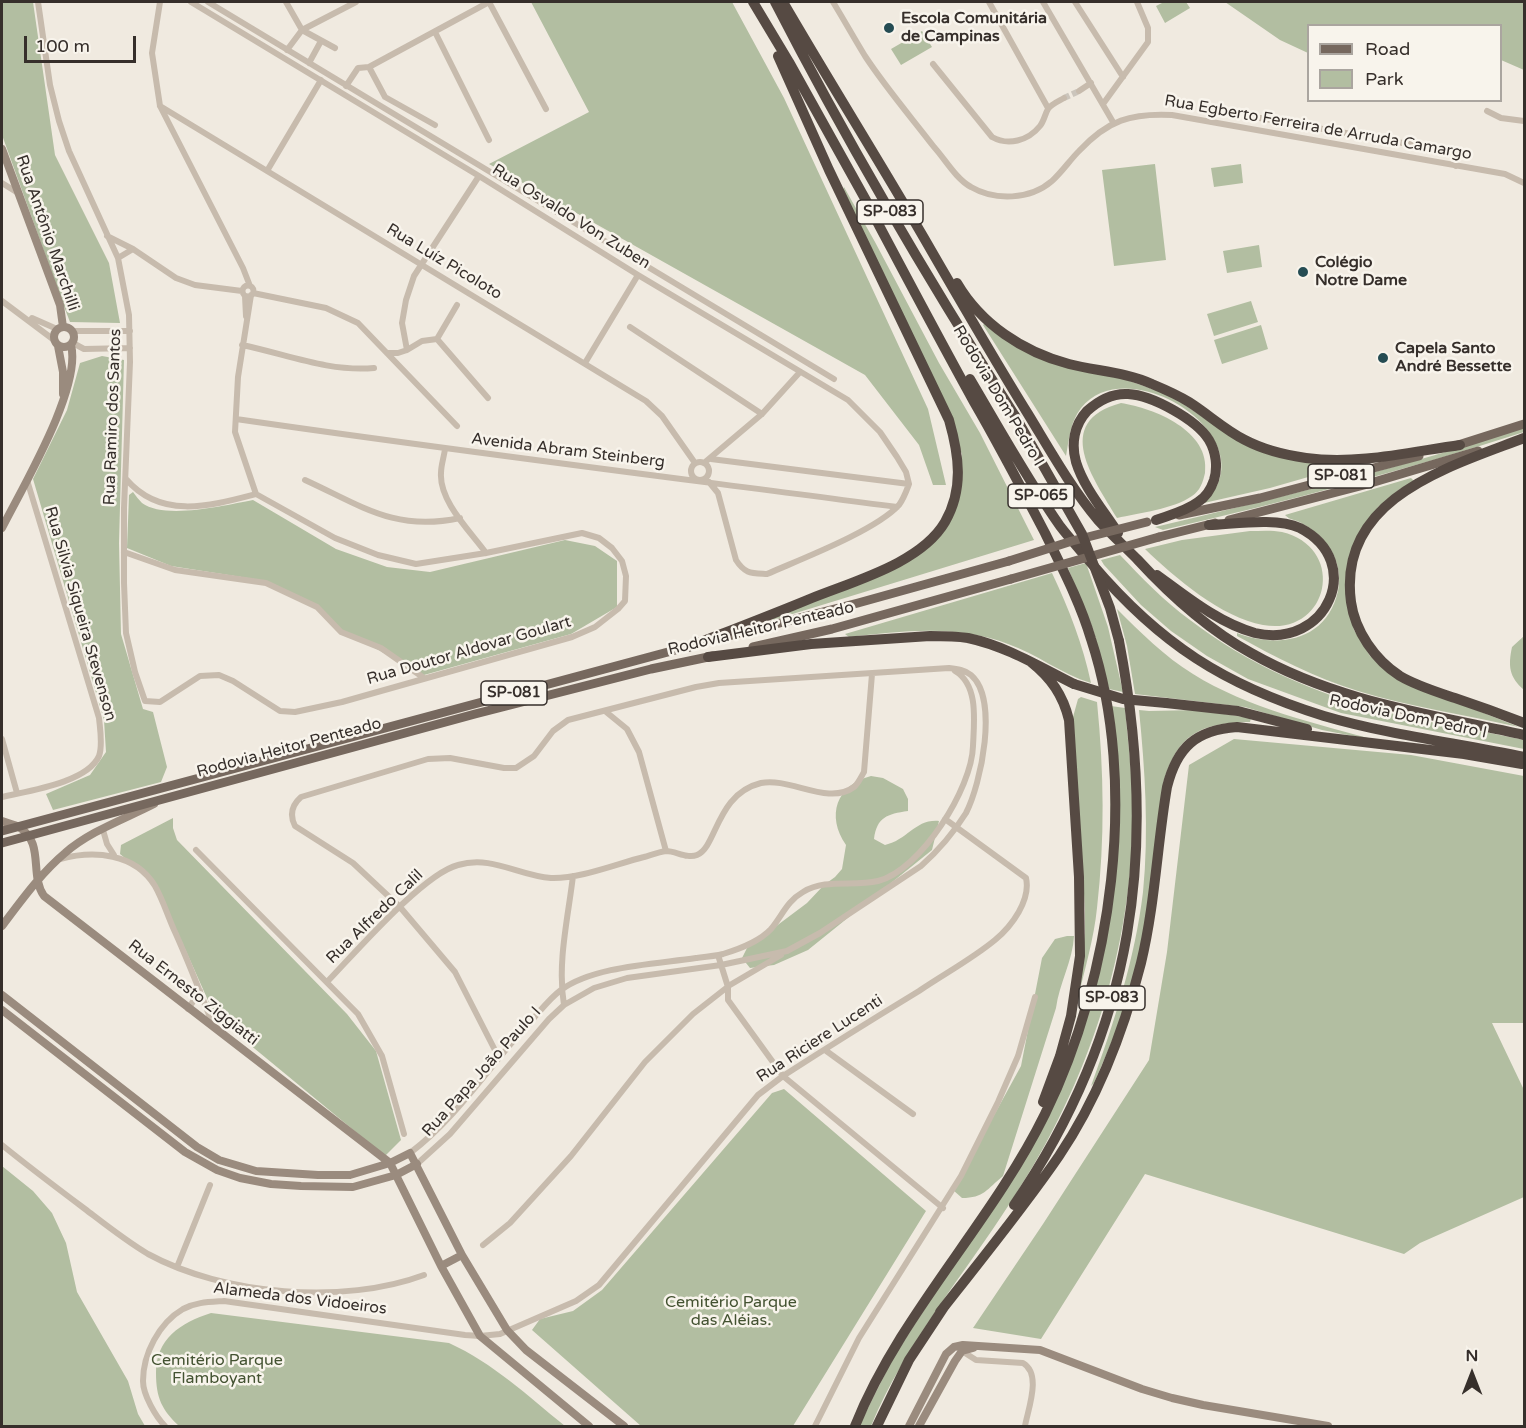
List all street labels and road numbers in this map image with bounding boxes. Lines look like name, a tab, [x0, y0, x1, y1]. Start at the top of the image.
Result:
street label: Rua Egberto Ferreira de Arruda Camargo	[1163, 91, 1473, 165]
street label: Rua Antônio Marchilli	[11, 153, 83, 313]
street label: Rua Osvaldo Von Zuben	[488, 160, 654, 274]
road number: SP-083	[857, 200, 923, 224]
street label: Rua Luíz Picoloto	[383, 220, 505, 304]
street label: Rodovia Dom Pedro I	[948, 322, 1048, 470]
street label: Rua Ramiro dos Santos	[100, 328, 126, 506]
street label: Avenida Abram Steinberg	[470, 430, 666, 472]
road number: SP-081	[1308, 464, 1374, 488]
road number: SP-065	[1008, 484, 1074, 508]
street label: Rua Silvia Siqueira Stevenson	[40, 505, 120, 723]
street label: Rodovia Heitor Penteado	[666, 598, 856, 660]
street label: Rua Doutor Aldovar Goulart	[365, 613, 573, 689]
road number: SP-081	[481, 681, 547, 705]
street label: Rodovia Dom Pedro I	[1327, 691, 1489, 743]
street label: Rodovia Heitor Penteado	[195, 714, 383, 782]
street label: Rua Alfredo Calil	[323, 866, 427, 968]
street label: Rua Ernesto Ziggiatti	[124, 936, 262, 1050]
road number: SP-083	[1079, 986, 1145, 1010]
street label: Rua Riciere Lucenti	[753, 991, 887, 1087]
street label: Rua Papa João Paulo I	[419, 1003, 545, 1141]
street label: Alameda dos Vidoeiros	[212, 1279, 388, 1319]

